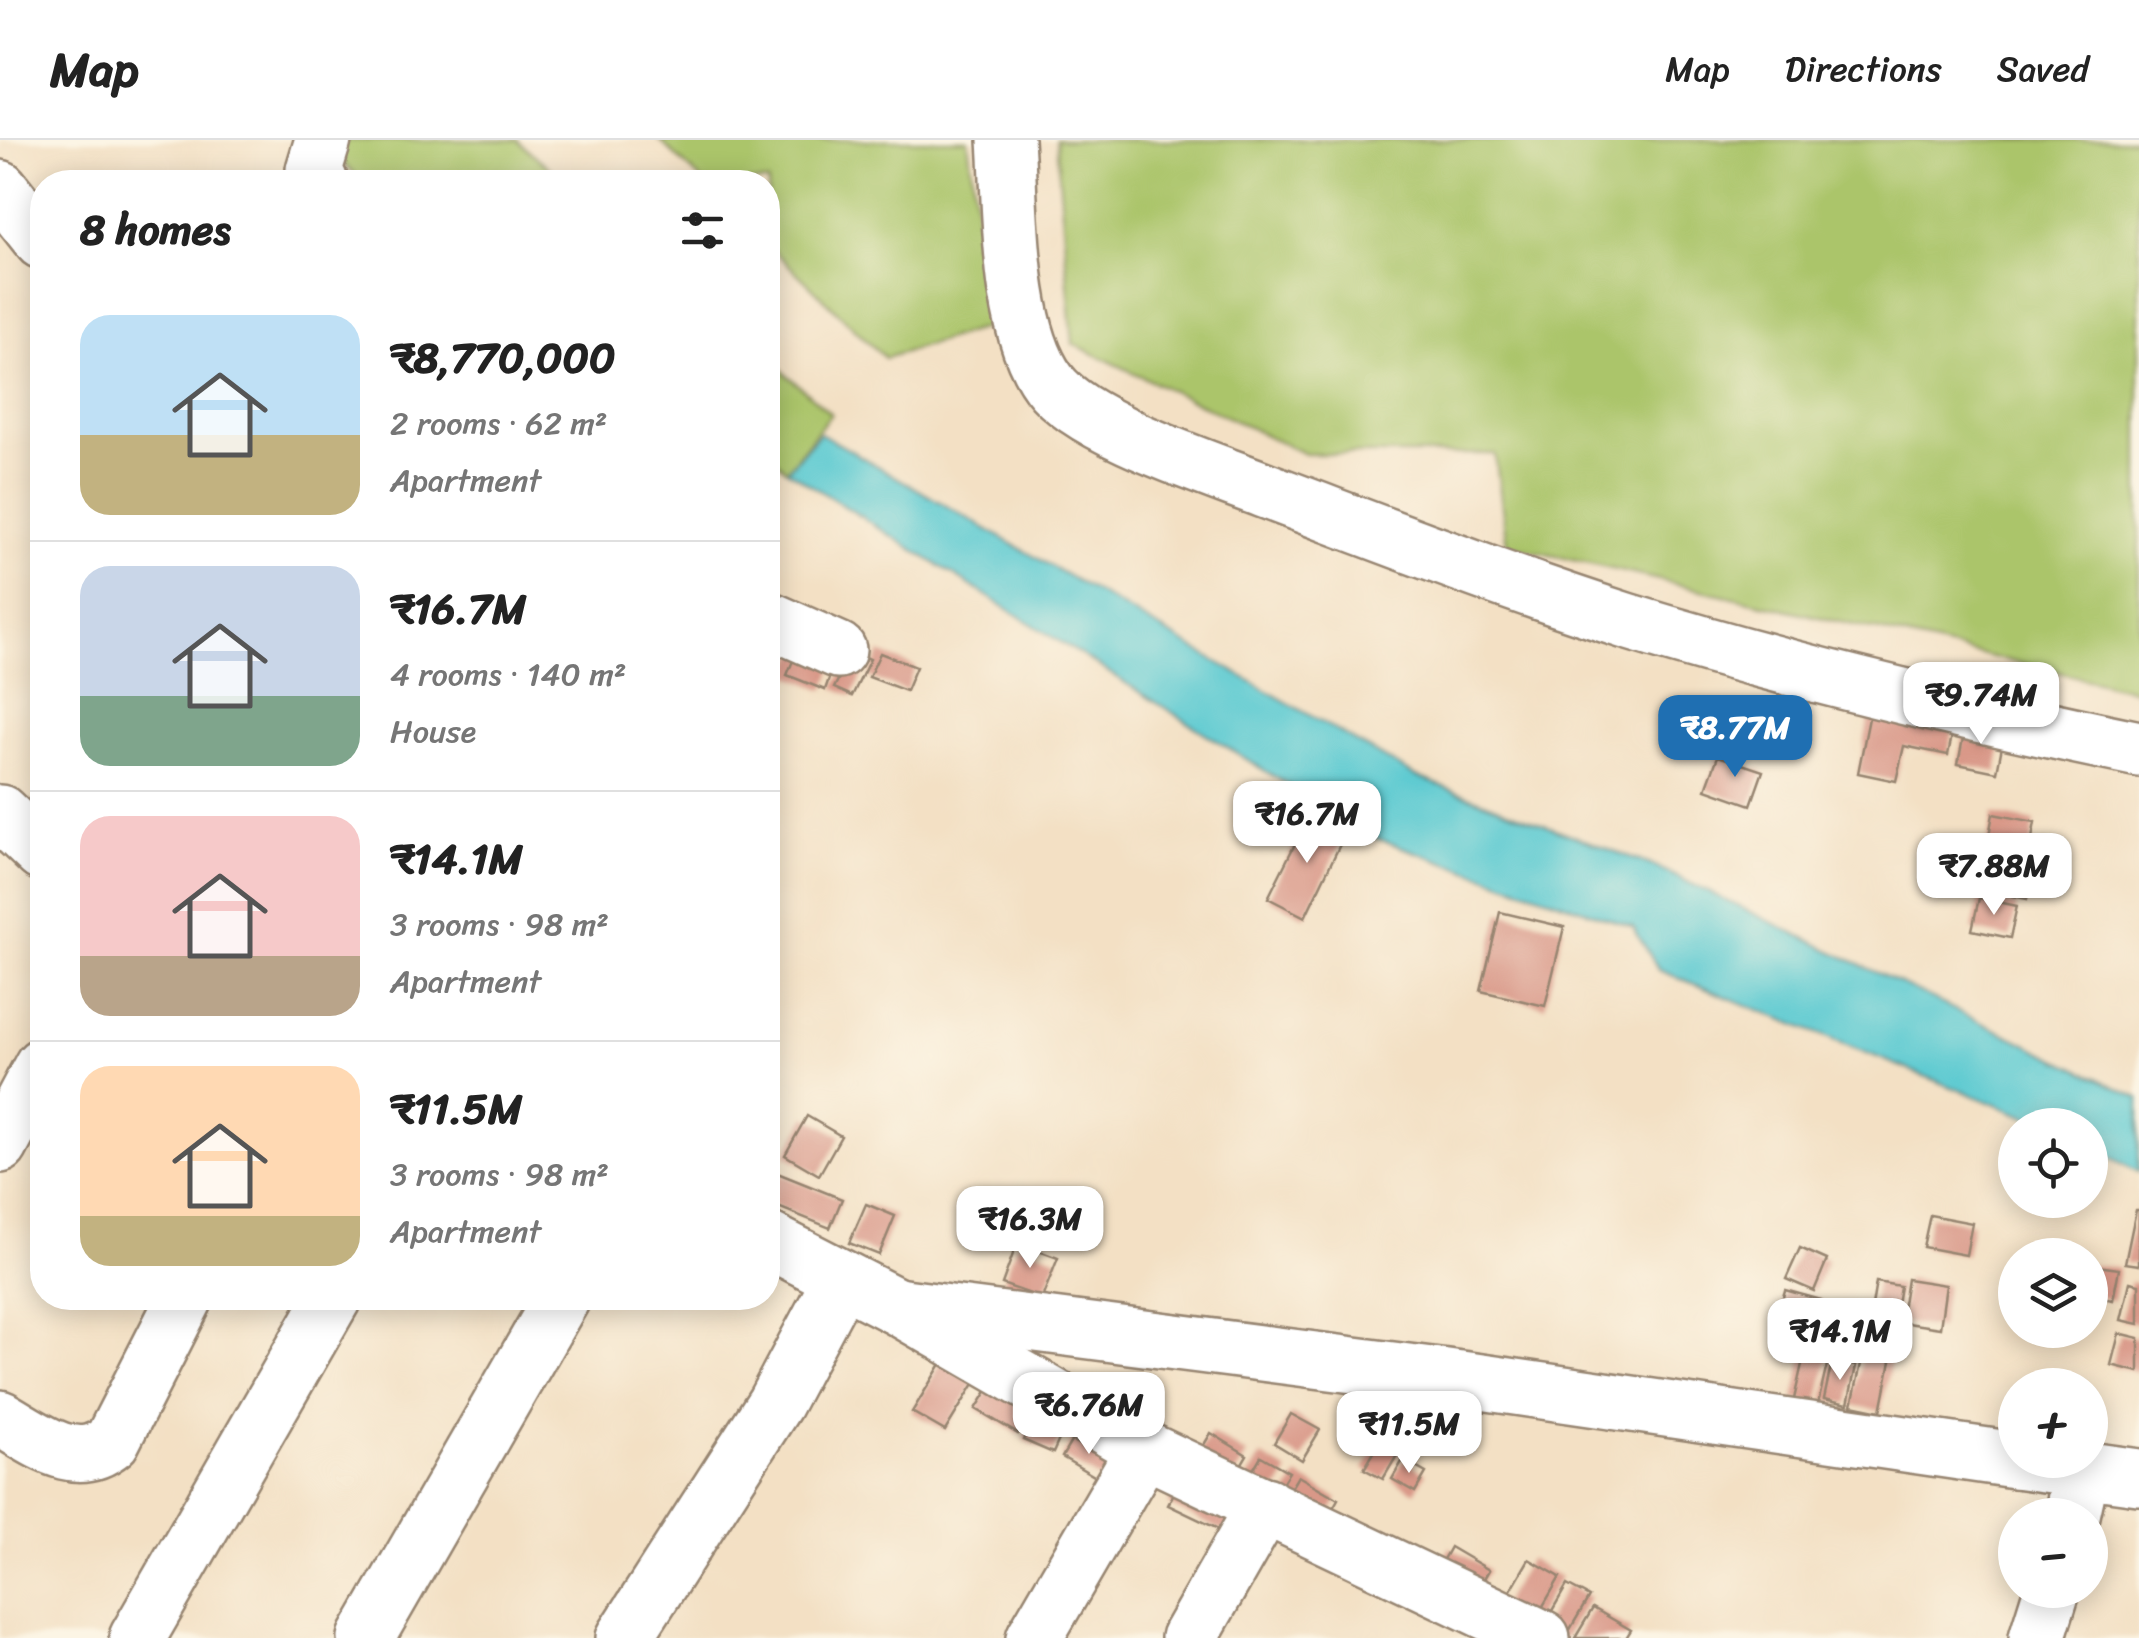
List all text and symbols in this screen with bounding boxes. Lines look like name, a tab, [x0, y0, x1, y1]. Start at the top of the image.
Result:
text: Map	[50, 27, 139, 112]
text: Map	[1665, 38, 1730, 100]
text: Directions	[1785, 38, 1942, 100]
text: Saved	[1997, 38, 2089, 100]
text: 8 homes	[80, 193, 231, 267]
icon: filters	[675, 203, 730, 258]
text: ₹8,770,000	[390, 321, 616, 395]
icon: home	[160, 355, 280, 475]
text: 2 rooms · 62 m²	[390, 395, 607, 452]
text: Apartment	[390, 452, 541, 509]
text: ₹16.7M	[390, 572, 526, 646]
icon: home	[160, 606, 280, 726]
text: 4 rooms · 140 m²	[390, 646, 626, 703]
pin: ₹9.74M	[1900, 662, 2062, 747]
text: ₹9.74M	[1925, 666, 2037, 723]
pin: ₹8.77M	[1654, 695, 1816, 780]
text: ₹8.77M	[1680, 699, 1790, 756]
text: House	[390, 703, 476, 760]
pin: ₹16.7M	[1226, 781, 1388, 866]
text: ₹16.7M	[1255, 785, 1359, 842]
text: ₹14.1M	[390, 822, 523, 896]
pin: ₹7.88M	[1913, 833, 2075, 918]
text: ₹7.88M	[1939, 837, 2049, 894]
icon: home	[160, 856, 280, 976]
text: 3 rooms · 98 m²	[390, 896, 609, 953]
text: Apartment	[390, 953, 541, 1010]
text: ₹11.5M	[390, 1072, 522, 1146]
icon: home	[160, 1106, 280, 1226]
map controls	[1998, 1108, 2108, 1608]
button: locate	[1998, 1108, 2108, 1218]
text: 3 rooms · 98 m²	[390, 1146, 609, 1203]
pin: ₹16.3M	[949, 1186, 1111, 1271]
text: ₹16.3M	[978, 1190, 1082, 1247]
text: Apartment	[390, 1203, 541, 1260]
button: layers	[1998, 1238, 2108, 1348]
pin: ₹14.1M	[1759, 1298, 1921, 1383]
text: ₹14.1M	[1789, 1302, 1891, 1359]
button: +	[1998, 1368, 2108, 1478]
pin: ₹6.76M	[1008, 1372, 1170, 1457]
text: ₹6.76M	[1035, 1376, 1143, 1433]
pin: ₹11.5M	[1328, 1391, 1490, 1476]
text: ₹11.5M	[1359, 1395, 1459, 1452]
button: −	[1998, 1498, 2108, 1608]

